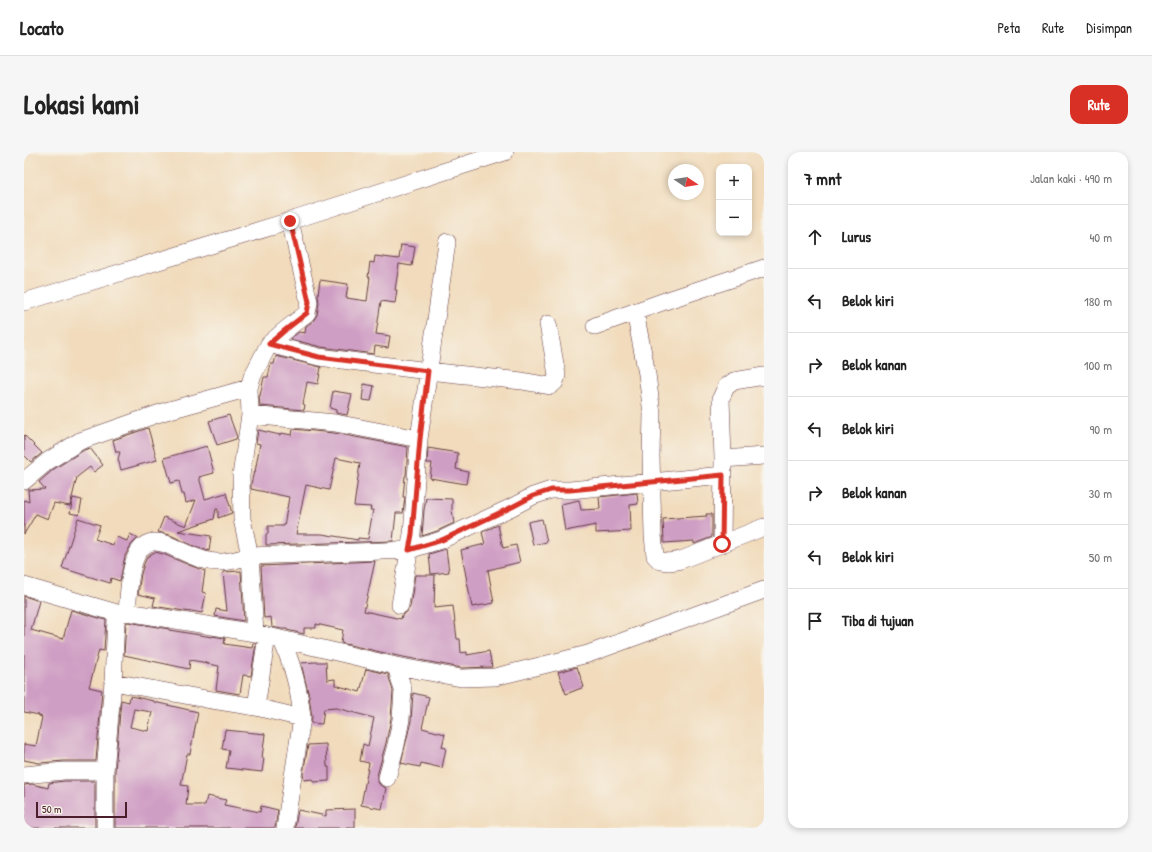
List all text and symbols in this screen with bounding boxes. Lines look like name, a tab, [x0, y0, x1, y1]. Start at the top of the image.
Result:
text: Locato	[20, 15, 64, 41]
text: Peta	[997, 18, 1020, 37]
text: Rute	[1042, 18, 1064, 37]
text: Disimpan	[1086, 18, 1132, 37]
text: Lokasi kami	[24, 85, 140, 123]
button: Rute	[1070, 85, 1128, 124]
north arrow	[668, 164, 704, 200]
map controls	[716, 164, 752, 236]
button: +	[716, 164, 752, 200]
text: 7 mnt	[804, 167, 841, 190]
text: Jalan kaki · 490 m	[1030, 169, 1112, 187]
button: −	[716, 200, 752, 236]
route end	[281, 212, 299, 230]
icon: ahead	[804, 226, 826, 248]
text: Lurus	[842, 226, 871, 247]
text: 40 m	[1089, 228, 1112, 246]
icon: left	[804, 290, 826, 312]
text: Belok kiri	[842, 290, 894, 311]
text: 180 m	[1084, 292, 1112, 310]
icon: right	[804, 354, 826, 376]
text: Belok kanan	[842, 354, 907, 375]
text: 100 m	[1084, 356, 1112, 374]
icon: left	[804, 418, 826, 440]
text: Belok kiri	[842, 418, 894, 439]
text: 90 m	[1090, 420, 1112, 438]
icon: right	[804, 482, 826, 504]
text: Belok kanan	[842, 482, 907, 503]
text: 30 m	[1089, 484, 1112, 502]
route start	[713, 535, 731, 553]
icon: left	[804, 546, 826, 568]
text: Belok kiri	[842, 546, 894, 567]
text: 50 m	[1089, 548, 1112, 566]
icon: arrive	[804, 610, 826, 632]
text: Tiba di tujuan	[842, 610, 914, 631]
scale bar	[36, 800, 127, 819]
text: 50 m	[42, 802, 62, 816]

